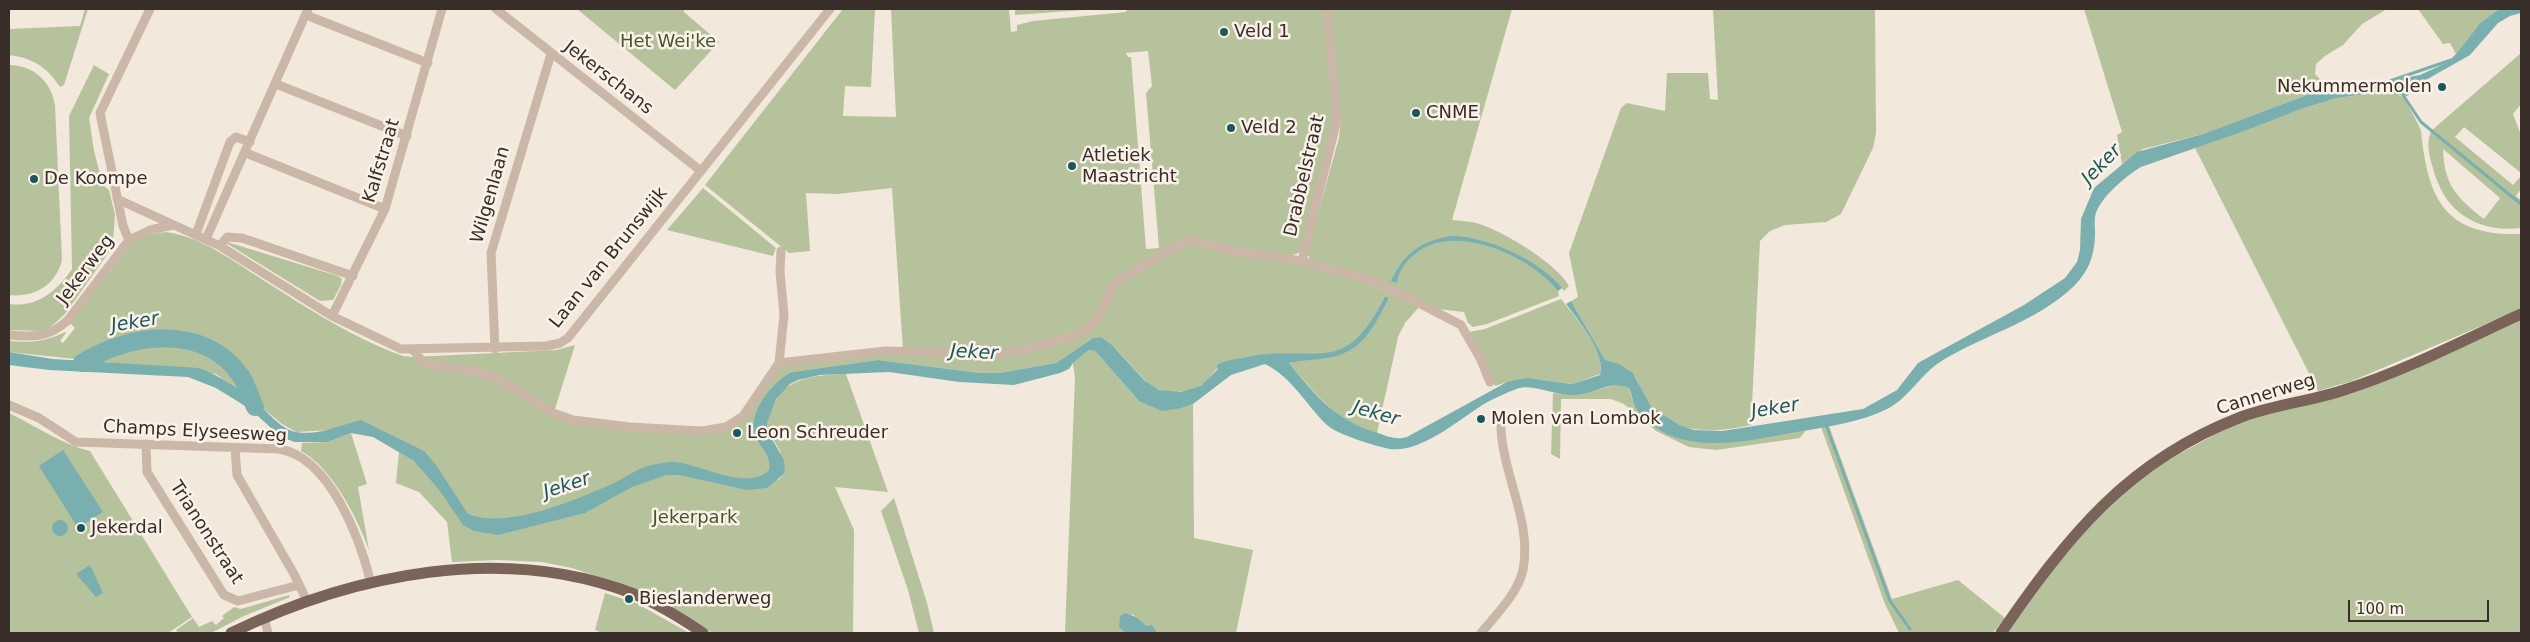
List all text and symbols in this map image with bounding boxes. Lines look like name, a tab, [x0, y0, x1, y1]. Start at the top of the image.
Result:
place label: Veld 1	[1234, 21, 1290, 43]
marker: Veld 1	[1218, 26, 1230, 38]
park label: Het Wei'ke	[620, 31, 716, 53]
street label: Jekerschans	[559, 37, 657, 119]
place label: Nekummermolen	[2277, 76, 2432, 98]
marker: Nekummermolen	[2436, 81, 2448, 93]
place label: CNME	[1426, 102, 1479, 124]
marker: CNME	[1410, 107, 1422, 119]
street label: Drabbelstraat	[1281, 113, 1329, 239]
street label: Kalfstraat	[359, 116, 405, 206]
place label: Veld 2	[1241, 117, 1297, 139]
marker: Veld 2	[1225, 122, 1237, 134]
water label: Jeker	[2077, 140, 2127, 190]
street label: Wilgenlaan	[467, 144, 515, 246]
place label: Atletiek Maastricht	[1082, 145, 1177, 188]
marker: Atletiek Maastricht	[1066, 160, 1078, 172]
place label: De Koompe	[44, 168, 148, 190]
marker: De Koompe	[28, 173, 40, 185]
street label: Laan van Brunswijk	[546, 183, 672, 333]
street label: Jekerweg	[53, 231, 119, 309]
water label: Jeker	[110, 308, 160, 338]
water label: Jeker	[950, 340, 998, 366]
street label: Cannerweg	[2214, 370, 2318, 420]
water label: Jeker	[1750, 394, 1800, 424]
water label: Jeker	[1350, 396, 1402, 432]
place label: Molen van Lombok	[1491, 408, 1661, 430]
marker: Molen van Lombok	[1475, 413, 1487, 425]
street label: Champs Elyseesweg	[102, 416, 288, 448]
place label: Leon Schreuder	[747, 422, 888, 444]
marker: Leon Schreuder	[731, 427, 743, 439]
water label: Jeker	[541, 468, 593, 504]
street label: Trianonstraat	[165, 477, 247, 589]
park label: Jekerpark	[653, 507, 737, 529]
place label: Jekerdal	[91, 517, 163, 539]
marker: Jekerdal	[75, 522, 87, 534]
place label: Bieslanderweg	[639, 588, 771, 610]
scale bar	[2350, 590, 2491, 622]
marker: Bieslanderweg	[623, 593, 635, 605]
text: 100 m	[2356, 600, 2404, 618]

